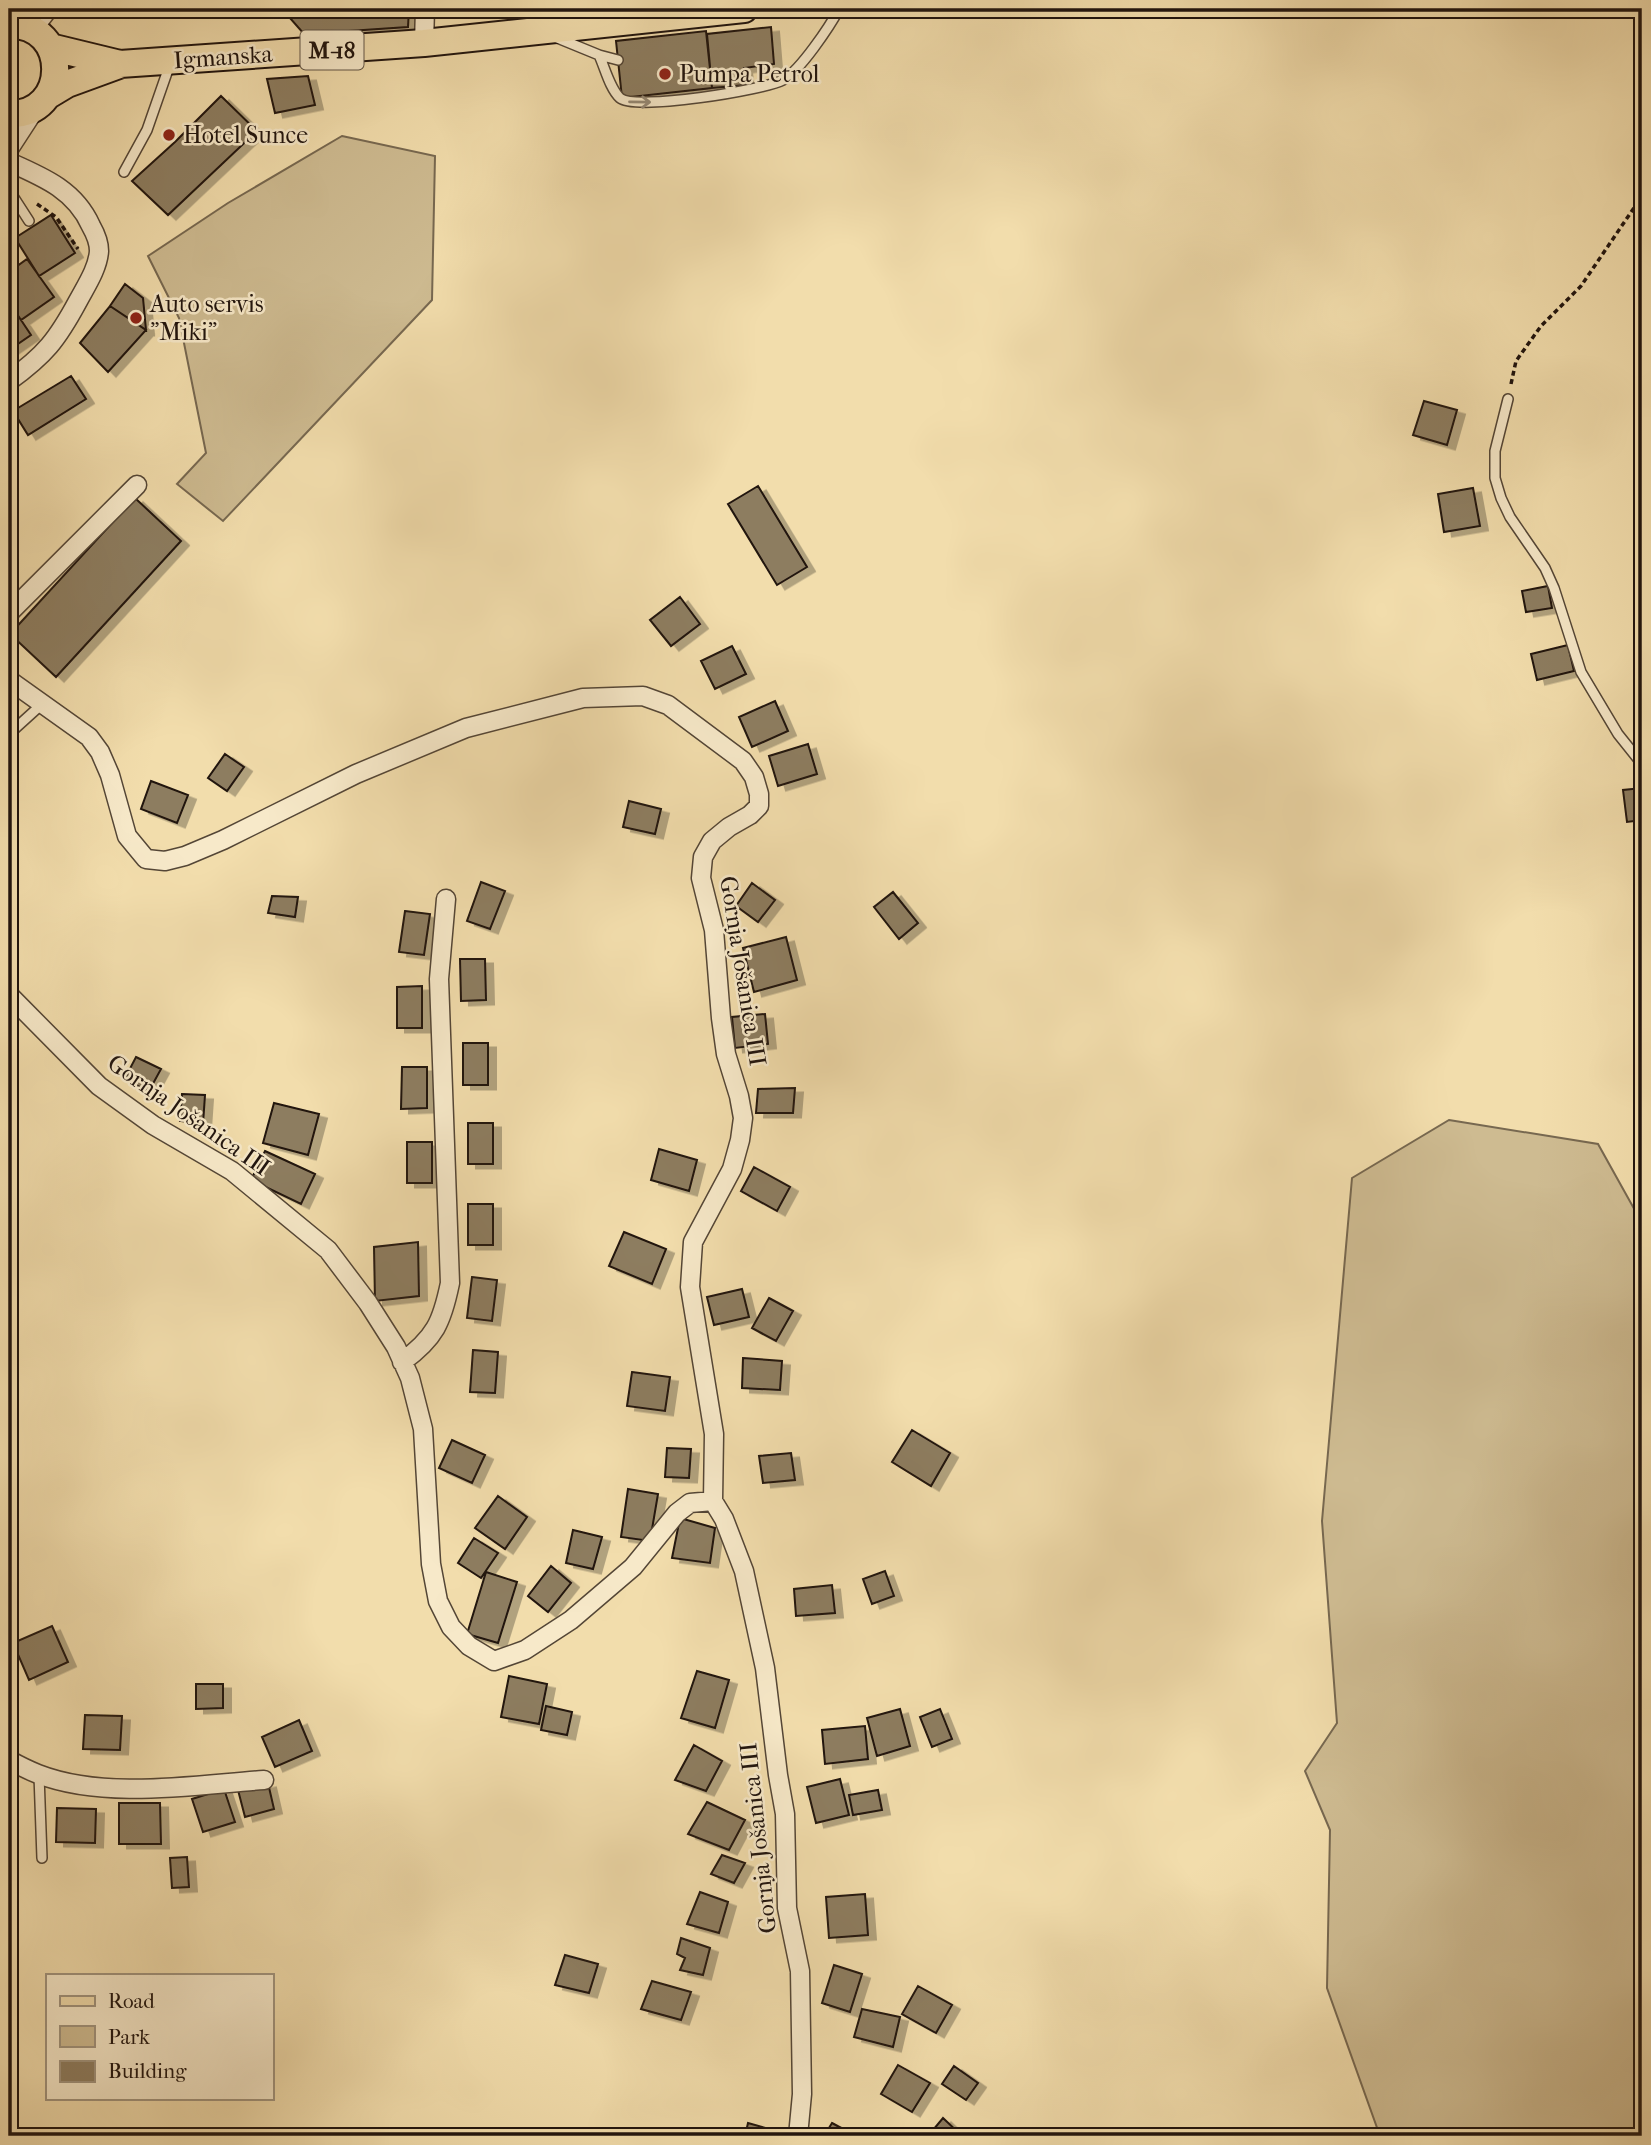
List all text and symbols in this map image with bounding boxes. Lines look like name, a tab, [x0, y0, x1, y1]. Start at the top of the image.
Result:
road number: M-18	[300, 31, 364, 70]
street label: Igmanska	[172, 40, 274, 74]
place label: Pumpa Petrol	[679, 60, 820, 88]
marker: Pumpa Petrol	[657, 66, 673, 82]
one-way arrow	[628, 95, 651, 108]
place label: Hotel Sunce	[183, 121, 308, 149]
marker: Hotel Sunce	[161, 127, 177, 143]
place label: Auto servis "Miki"	[149, 290, 264, 346]
marker: Auto servis "Miki"	[128, 310, 144, 326]
street label: Gornja Jošanica III	[714, 874, 772, 1068]
street label: Gornja Jošanica III	[102, 1049, 276, 1181]
street label: Gornja Jošanica III	[734, 1741, 782, 1935]
legend	[46, 1974, 273, 2100]
text: Road	[108, 1989, 155, 2013]
text: Park	[108, 2025, 150, 2049]
text: Building	[108, 2059, 187, 2083]

